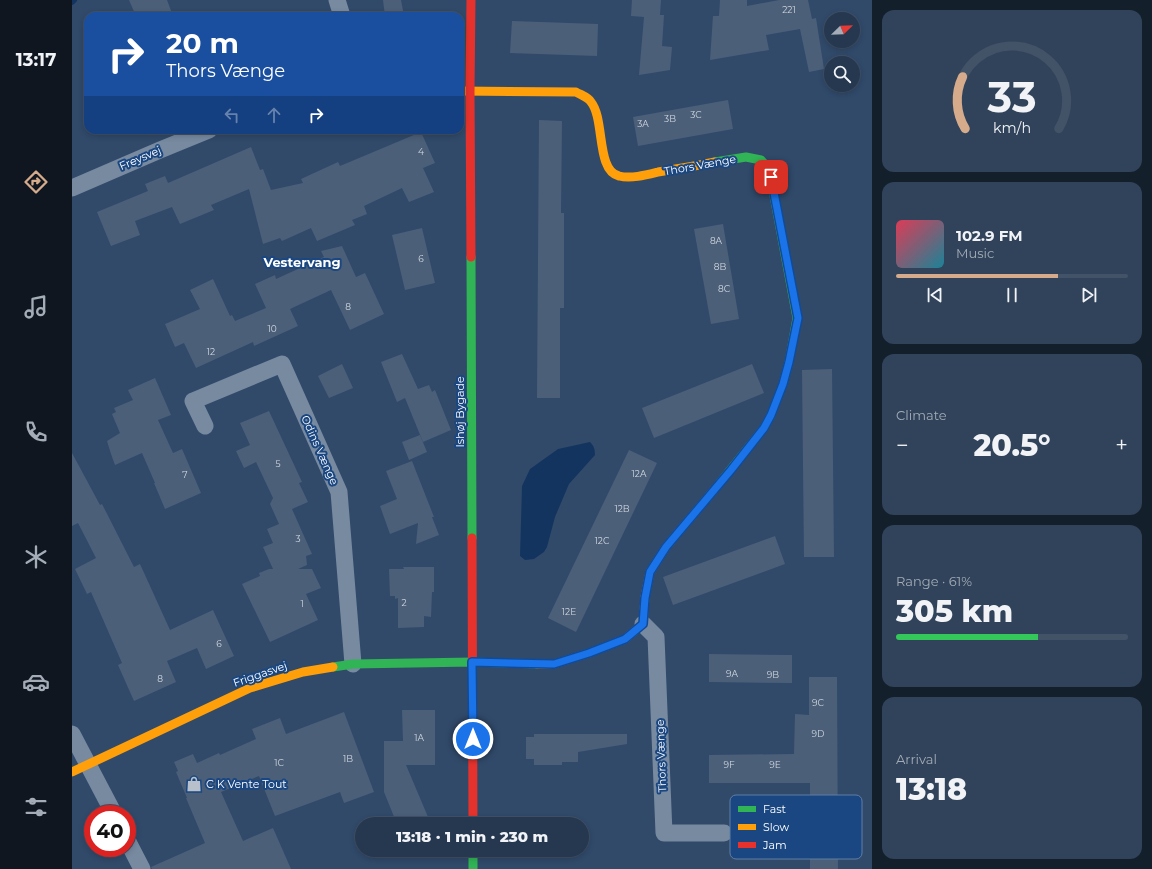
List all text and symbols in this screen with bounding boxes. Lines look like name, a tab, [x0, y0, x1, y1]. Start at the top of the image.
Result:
house number: 221	[782, 4, 796, 15]
north arrow	[824, 12, 860, 48]
map controls	[824, 12, 860, 92]
text: 20 m	[166, 26, 239, 60]
icon: right	[100, 28, 152, 80]
text: 13:17	[16, 49, 56, 71]
button: search	[824, 56, 860, 92]
text: Thors Vænge	[166, 60, 285, 82]
text: 33	[986, 72, 1037, 122]
icon: left	[221, 104, 243, 126]
icon: ahead	[263, 104, 285, 126]
icon: right	[305, 104, 327, 126]
house number: 3C	[690, 109, 702, 120]
house number: 3B	[664, 113, 676, 124]
house number: 3A	[637, 118, 649, 129]
text: km/h	[993, 118, 1031, 136]
street label: Freysvej	[117, 143, 163, 173]
house number: 4	[418, 146, 424, 157]
street label: Thors Vænge	[663, 152, 737, 178]
pin	[754, 160, 788, 194]
icon: arrive	[760, 166, 782, 188]
icon: directions	[22, 168, 50, 196]
text: 102.9 FM	[956, 226, 1023, 245]
house number: 8A	[710, 235, 723, 246]
text: Music	[956, 245, 994, 261]
house number: 6	[418, 253, 424, 264]
district label: Vestervang	[262, 254, 341, 270]
house number: 8B	[714, 261, 726, 272]
house number: 8C	[718, 283, 731, 294]
icon: previous	[924, 284, 946, 306]
icon: pause	[1001, 284, 1023, 306]
icon: next	[1078, 284, 1100, 306]
icon: music	[22, 293, 50, 321]
house number: 8	[345, 301, 351, 312]
house number: 10	[267, 323, 277, 334]
house number: 12	[207, 346, 215, 357]
street label: Ishøj Bygade	[453, 376, 467, 448]
text: Climate	[896, 407, 947, 423]
street label: Odins Vænge	[298, 413, 342, 487]
icon: phone	[22, 418, 50, 446]
text: 20.5°	[973, 427, 1051, 464]
text: −	[896, 432, 909, 459]
text: +	[1115, 432, 1128, 459]
house number: 5	[275, 458, 281, 469]
house number: 12A	[632, 468, 647, 479]
house number: 7	[182, 469, 188, 480]
house number: 12B	[614, 503, 630, 514]
house number: 3	[295, 533, 301, 544]
house number: 12C	[595, 535, 610, 546]
icon: climate	[22, 543, 50, 571]
text: Range · 61%	[896, 573, 972, 589]
text: 305 km	[896, 593, 1013, 630]
house number: 2	[401, 597, 407, 608]
house number: 1	[300, 598, 304, 609]
house number: 12E	[562, 606, 576, 617]
house number: 6	[216, 638, 222, 649]
street label: Friggasvej	[231, 658, 289, 690]
icon: car	[22, 668, 50, 696]
house number: 9A	[726, 668, 738, 679]
house number: 9B	[767, 669, 779, 680]
house number: 8	[157, 673, 163, 684]
house number: 9C	[812, 697, 825, 708]
position arrow	[452, 718, 494, 760]
street label: Thors Vænge	[653, 719, 669, 793]
house number: 9D	[812, 728, 824, 739]
house number: 1A	[414, 732, 424, 743]
text: Arrival	[896, 751, 937, 767]
house number: 1B	[343, 753, 353, 764]
house number: 1C	[274, 757, 284, 768]
house number: 9F	[723, 759, 735, 770]
house number: 9E	[769, 759, 781, 770]
text: 13:18	[896, 771, 967, 808]
shop icon: C K Vente Tout	[185, 775, 203, 793]
place label: C K Vente Tout	[206, 777, 287, 791]
icon: filters	[22, 793, 50, 821]
legend	[730, 795, 862, 859]
text: Fast	[763, 802, 787, 816]
speed limit sign: 40	[84, 805, 136, 857]
text: Slow	[763, 820, 789, 834]
text: 13:18 · 1 min · 230 m	[396, 827, 548, 846]
text: Jam	[762, 838, 787, 852]

